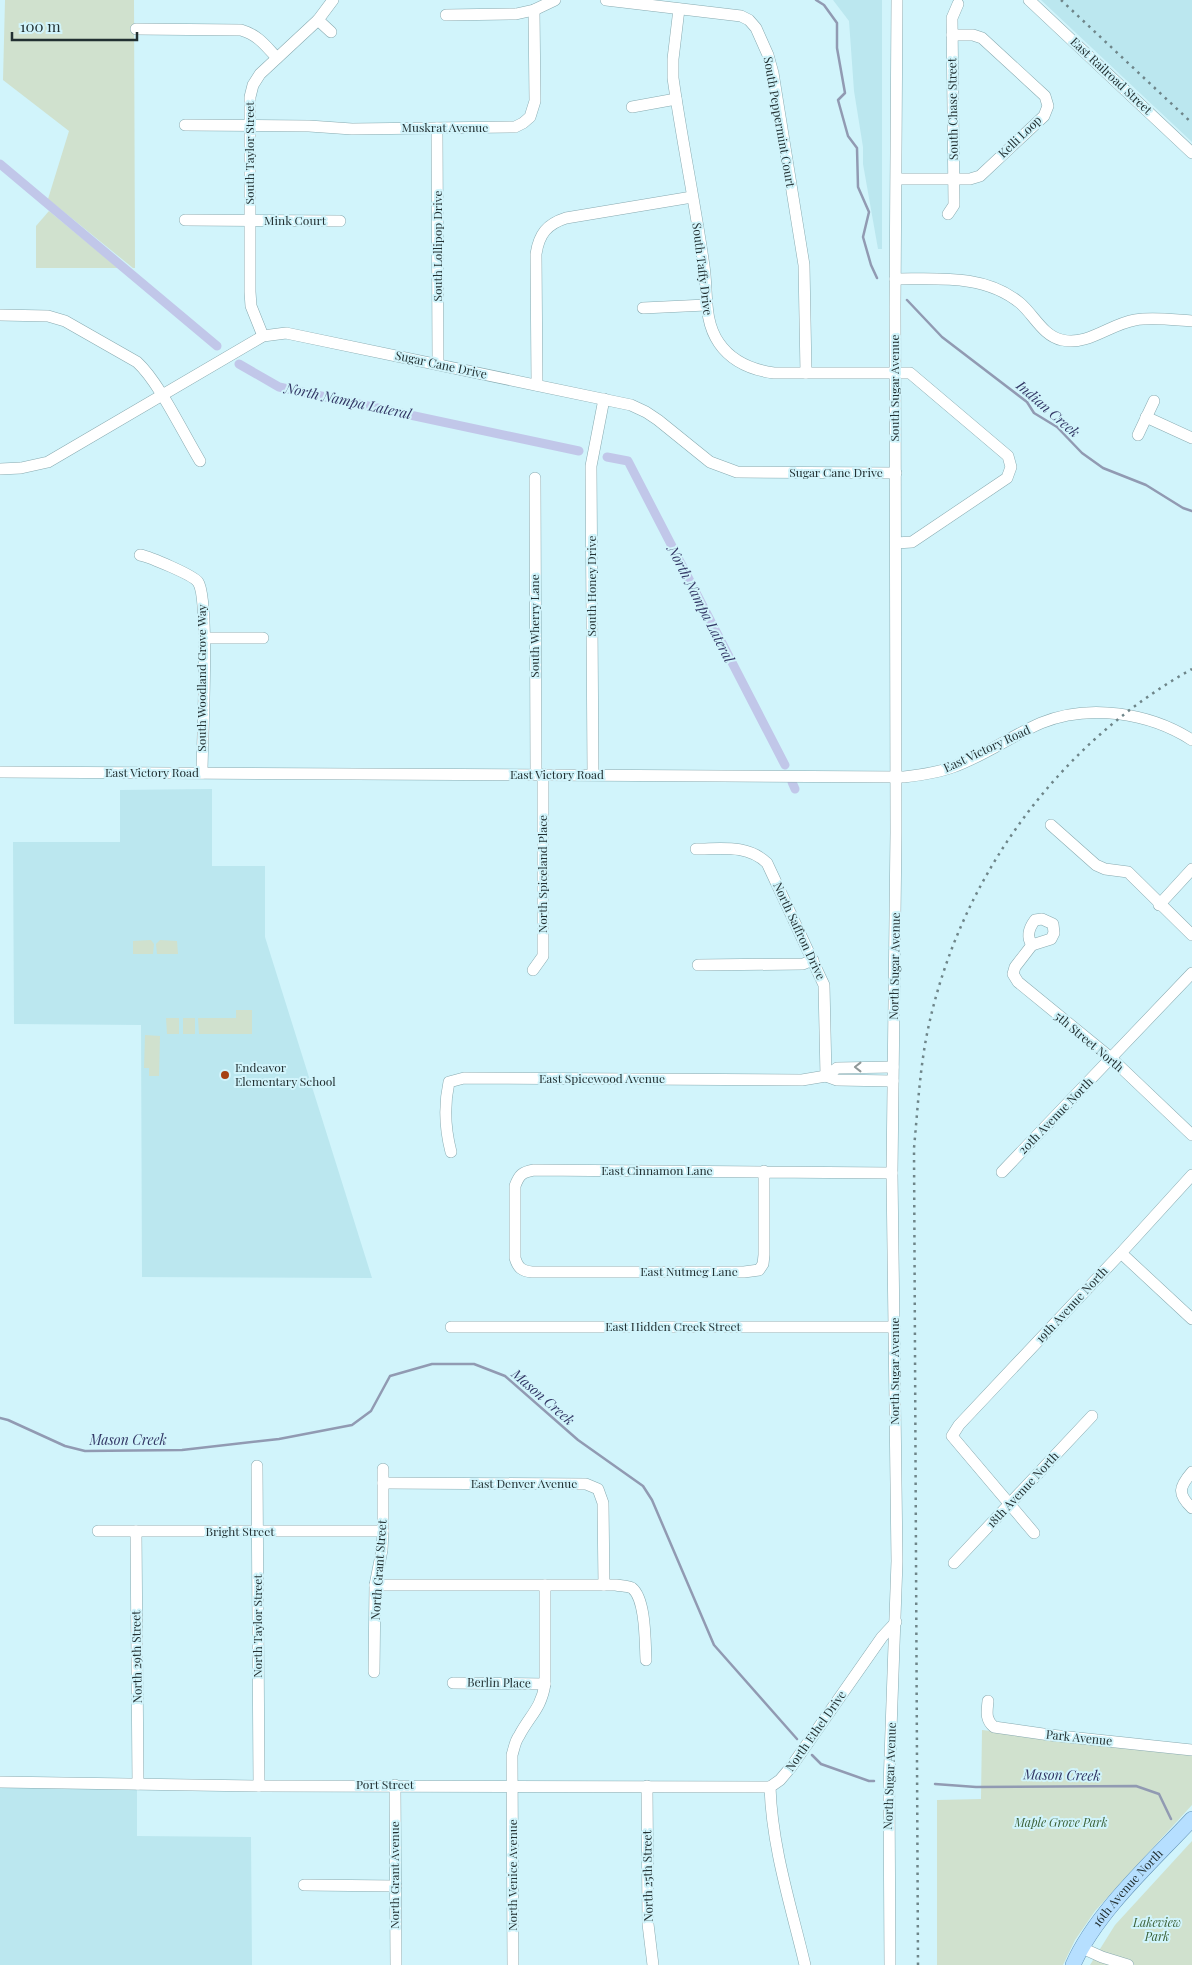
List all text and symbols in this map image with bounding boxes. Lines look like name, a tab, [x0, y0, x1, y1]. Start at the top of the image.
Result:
scale bar	[12, 10, 138, 42]
text: 100 m	[20, 16, 61, 36]
street label: East Railroad Street	[1067, 33, 1157, 118]
street label: South Peppermint Court	[761, 55, 799, 189]
street label: South Chase Street	[943, 57, 961, 160]
street label: South Taylor Street	[241, 101, 257, 205]
street label: Kelli Loop	[994, 112, 1044, 161]
street label: Muskrat Avenue	[402, 119, 488, 135]
street label: South Lollipop Drive	[429, 190, 445, 302]
street label: Mink Court	[264, 212, 327, 228]
street label: South Taffy Drive	[689, 222, 717, 316]
street label: South Sugar Avenue	[886, 334, 902, 442]
street label: Sugar Cane Drive	[394, 346, 489, 382]
water label: Indian Creek	[1012, 375, 1084, 441]
water label: North Nampa Lateral	[281, 377, 414, 423]
street label: Sugar Cane Drive	[789, 464, 883, 480]
street label: South Honey Drive	[583, 536, 599, 636]
water label: North Nampa Lateral	[663, 540, 740, 666]
street label: South Wherry Lane	[526, 574, 542, 678]
street label: South Woodland Grove Way	[193, 604, 209, 752]
street label: East Victory Road	[941, 721, 1033, 775]
street label: East Victory Road	[105, 764, 199, 780]
street label: East Victory Road	[510, 766, 604, 782]
street label: North Spiceland Place	[534, 815, 550, 933]
street label: North Saffron Drive	[770, 879, 830, 982]
street label: North Sugar Avenue	[885, 912, 903, 1020]
street label: 5th Street North	[1052, 1008, 1128, 1075]
place label: Endeavor Elementary School	[235, 1059, 336, 1089]
one-way arrow	[854, 1062, 862, 1072]
marker: Endeavor Elementary School	[219, 1069, 231, 1081]
street label: East Spicewood Avenue	[539, 1070, 665, 1086]
street label: 20th Avenue North	[1014, 1073, 1096, 1157]
street label: East Cinnamon Lane	[601, 1162, 713, 1178]
street label: East Nutmeg Lane	[640, 1263, 738, 1279]
street label: 19th Avenue North	[1032, 1263, 1111, 1346]
street label: North Sugar Avenue	[886, 1317, 902, 1425]
street label: East Hidden Creek Street	[605, 1318, 742, 1334]
water label: Mason Creek	[507, 1363, 579, 1429]
water label: Mason Creek	[88, 1430, 167, 1449]
street label: 18th Avenue North	[983, 1448, 1062, 1531]
street label: East Denver Avenue	[471, 1475, 577, 1491]
street label: North Grant Street	[367, 1518, 390, 1621]
street label: Bright Street	[206, 1523, 275, 1539]
street label: North Taylor Street	[249, 1574, 265, 1678]
street label: North 29th Street	[127, 1610, 145, 1704]
street label: Berlin Place	[467, 1673, 531, 1691]
street label: North Ethel Drive	[781, 1687, 849, 1774]
street label: North Sugar Avenue	[879, 1722, 899, 1830]
street label: Park Avenue	[1045, 1726, 1113, 1748]
water label: Mason Creek	[1022, 1764, 1101, 1785]
street label: Port Street	[356, 1776, 415, 1792]
park label: Maple Grove Park	[1014, 1814, 1107, 1830]
street label: North Venice Avenue	[504, 1819, 520, 1931]
street label: North Grant Avenue	[386, 1821, 402, 1929]
street label: North 25th Street	[638, 1829, 656, 1922]
street label: 16th Avenue North	[1089, 1845, 1166, 1930]
park label: Lakeview Park	[1132, 1914, 1181, 1944]

